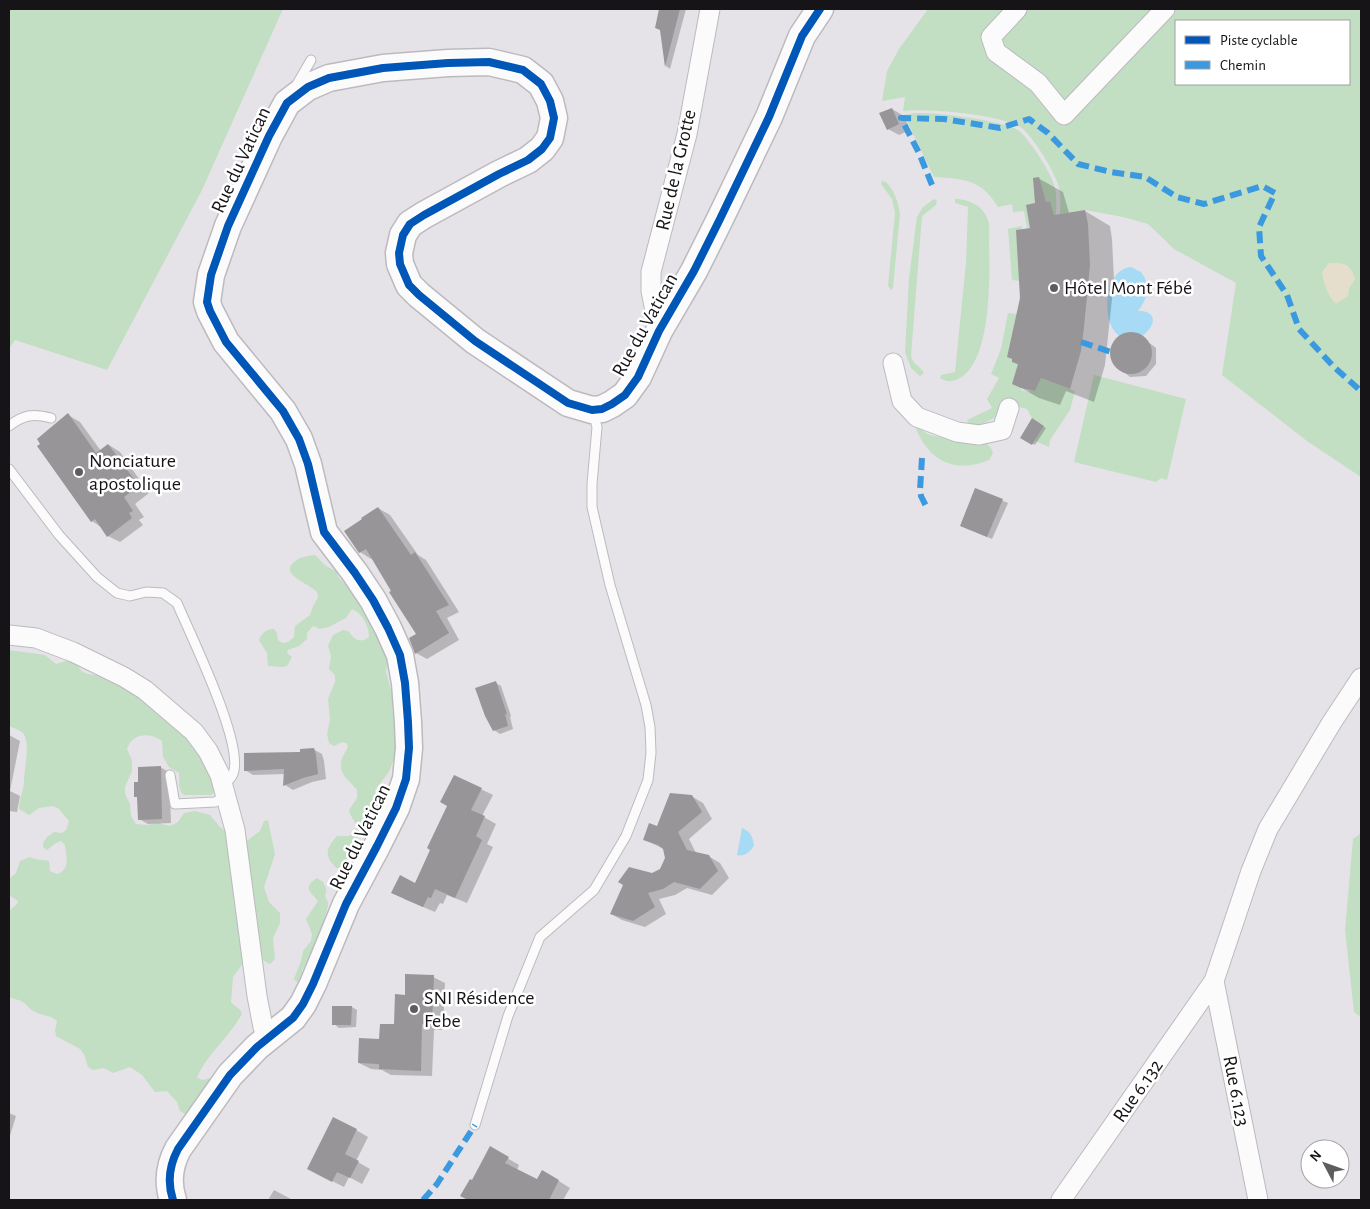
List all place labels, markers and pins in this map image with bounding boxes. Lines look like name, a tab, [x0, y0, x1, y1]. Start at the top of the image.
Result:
place label: Hôtel Mont Fébé	[1064, 278, 1192, 298]
marker: Hôtel Mont Fébé	[1048, 282, 1060, 294]
place label: Nonciature apostolique	[89, 451, 181, 494]
marker: Nonciature apostolique	[73, 466, 85, 478]
place label: SNI Résidence Febe	[424, 988, 534, 1031]
marker: SNI Résidence Febe	[408, 1003, 420, 1015]

